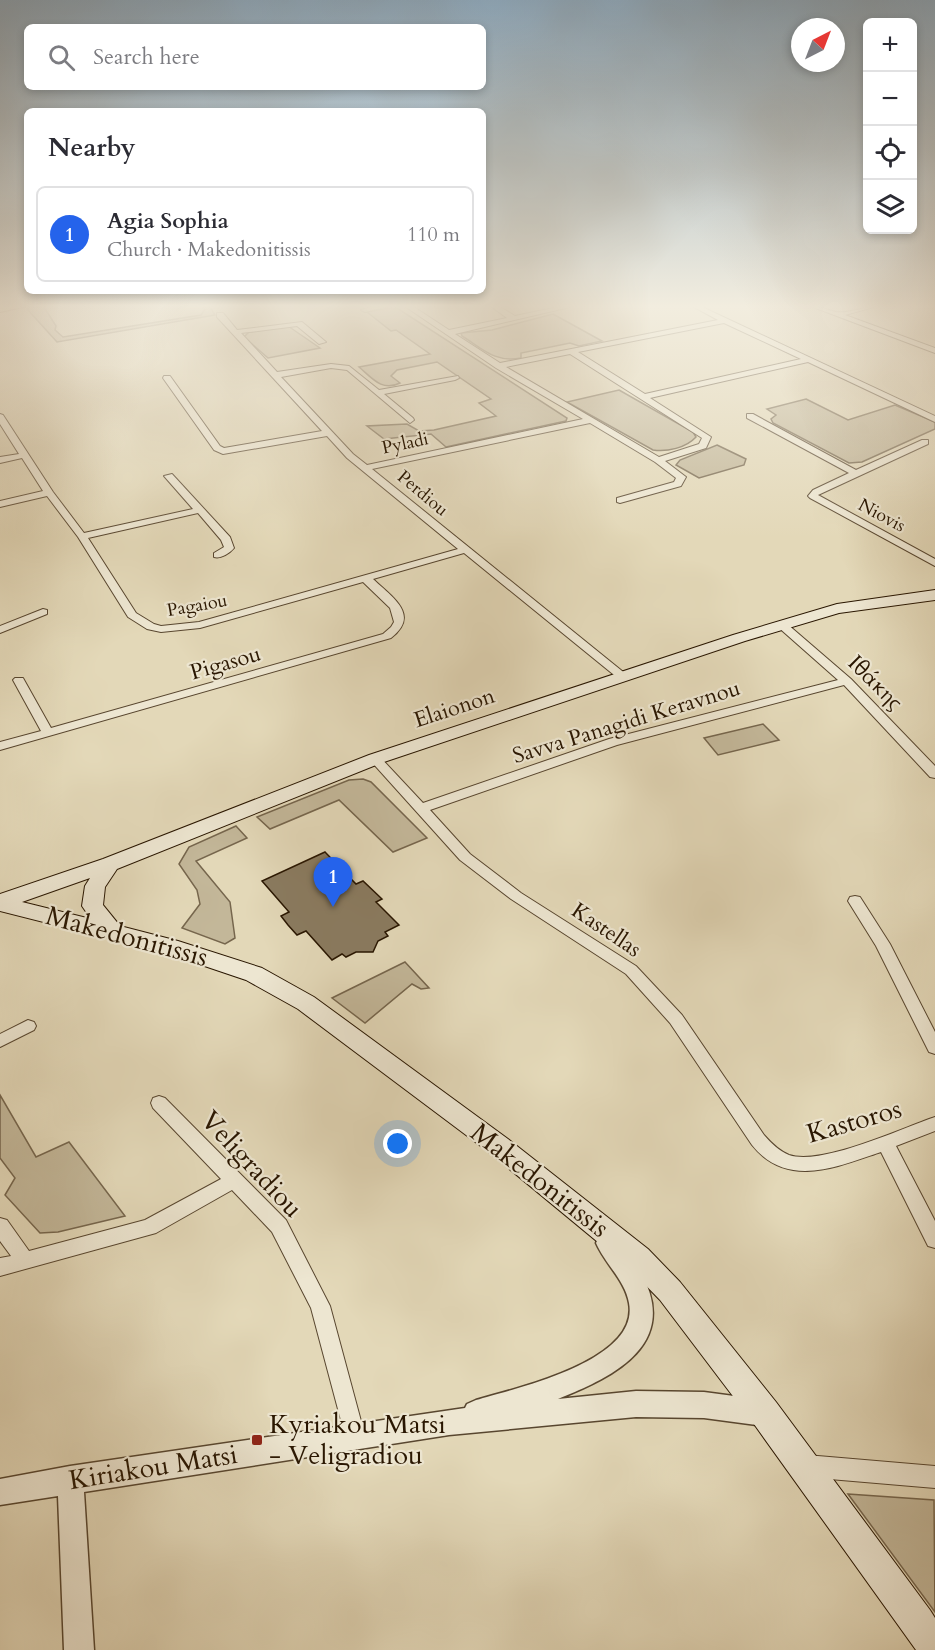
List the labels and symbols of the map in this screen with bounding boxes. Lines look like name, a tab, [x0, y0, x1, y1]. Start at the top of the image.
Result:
north arrow	[791, 18, 845, 72]
street label: Pyladi	[379, 426, 431, 461]
street label: Perdiou	[392, 465, 454, 522]
street label: Niovis	[854, 493, 910, 538]
street label: Pagaiou	[165, 588, 229, 623]
street label: Pigasou	[186, 639, 264, 687]
street label: Ιθάκης	[841, 649, 909, 717]
street label: Savva Panagidi Keravnou	[509, 673, 744, 771]
street label: Elaionon	[410, 681, 499, 735]
pin: 1	[314, 858, 352, 907]
street label: Kastellas	[566, 896, 647, 964]
street label: Makedonitissis	[42, 897, 212, 976]
street label: Kastoros	[802, 1090, 906, 1153]
street label: Veligradiou	[192, 1103, 311, 1226]
street label: Makedonitissis	[463, 1115, 617, 1246]
your location	[383, 1129, 412, 1158]
place label: Kyriakou Matsi - Veligradiou	[269, 1406, 446, 1474]
marker: Kyriakou Matsi - Veligradiou	[250, 1433, 264, 1447]
street label: Kiriakou Matsi	[66, 1436, 240, 1499]

